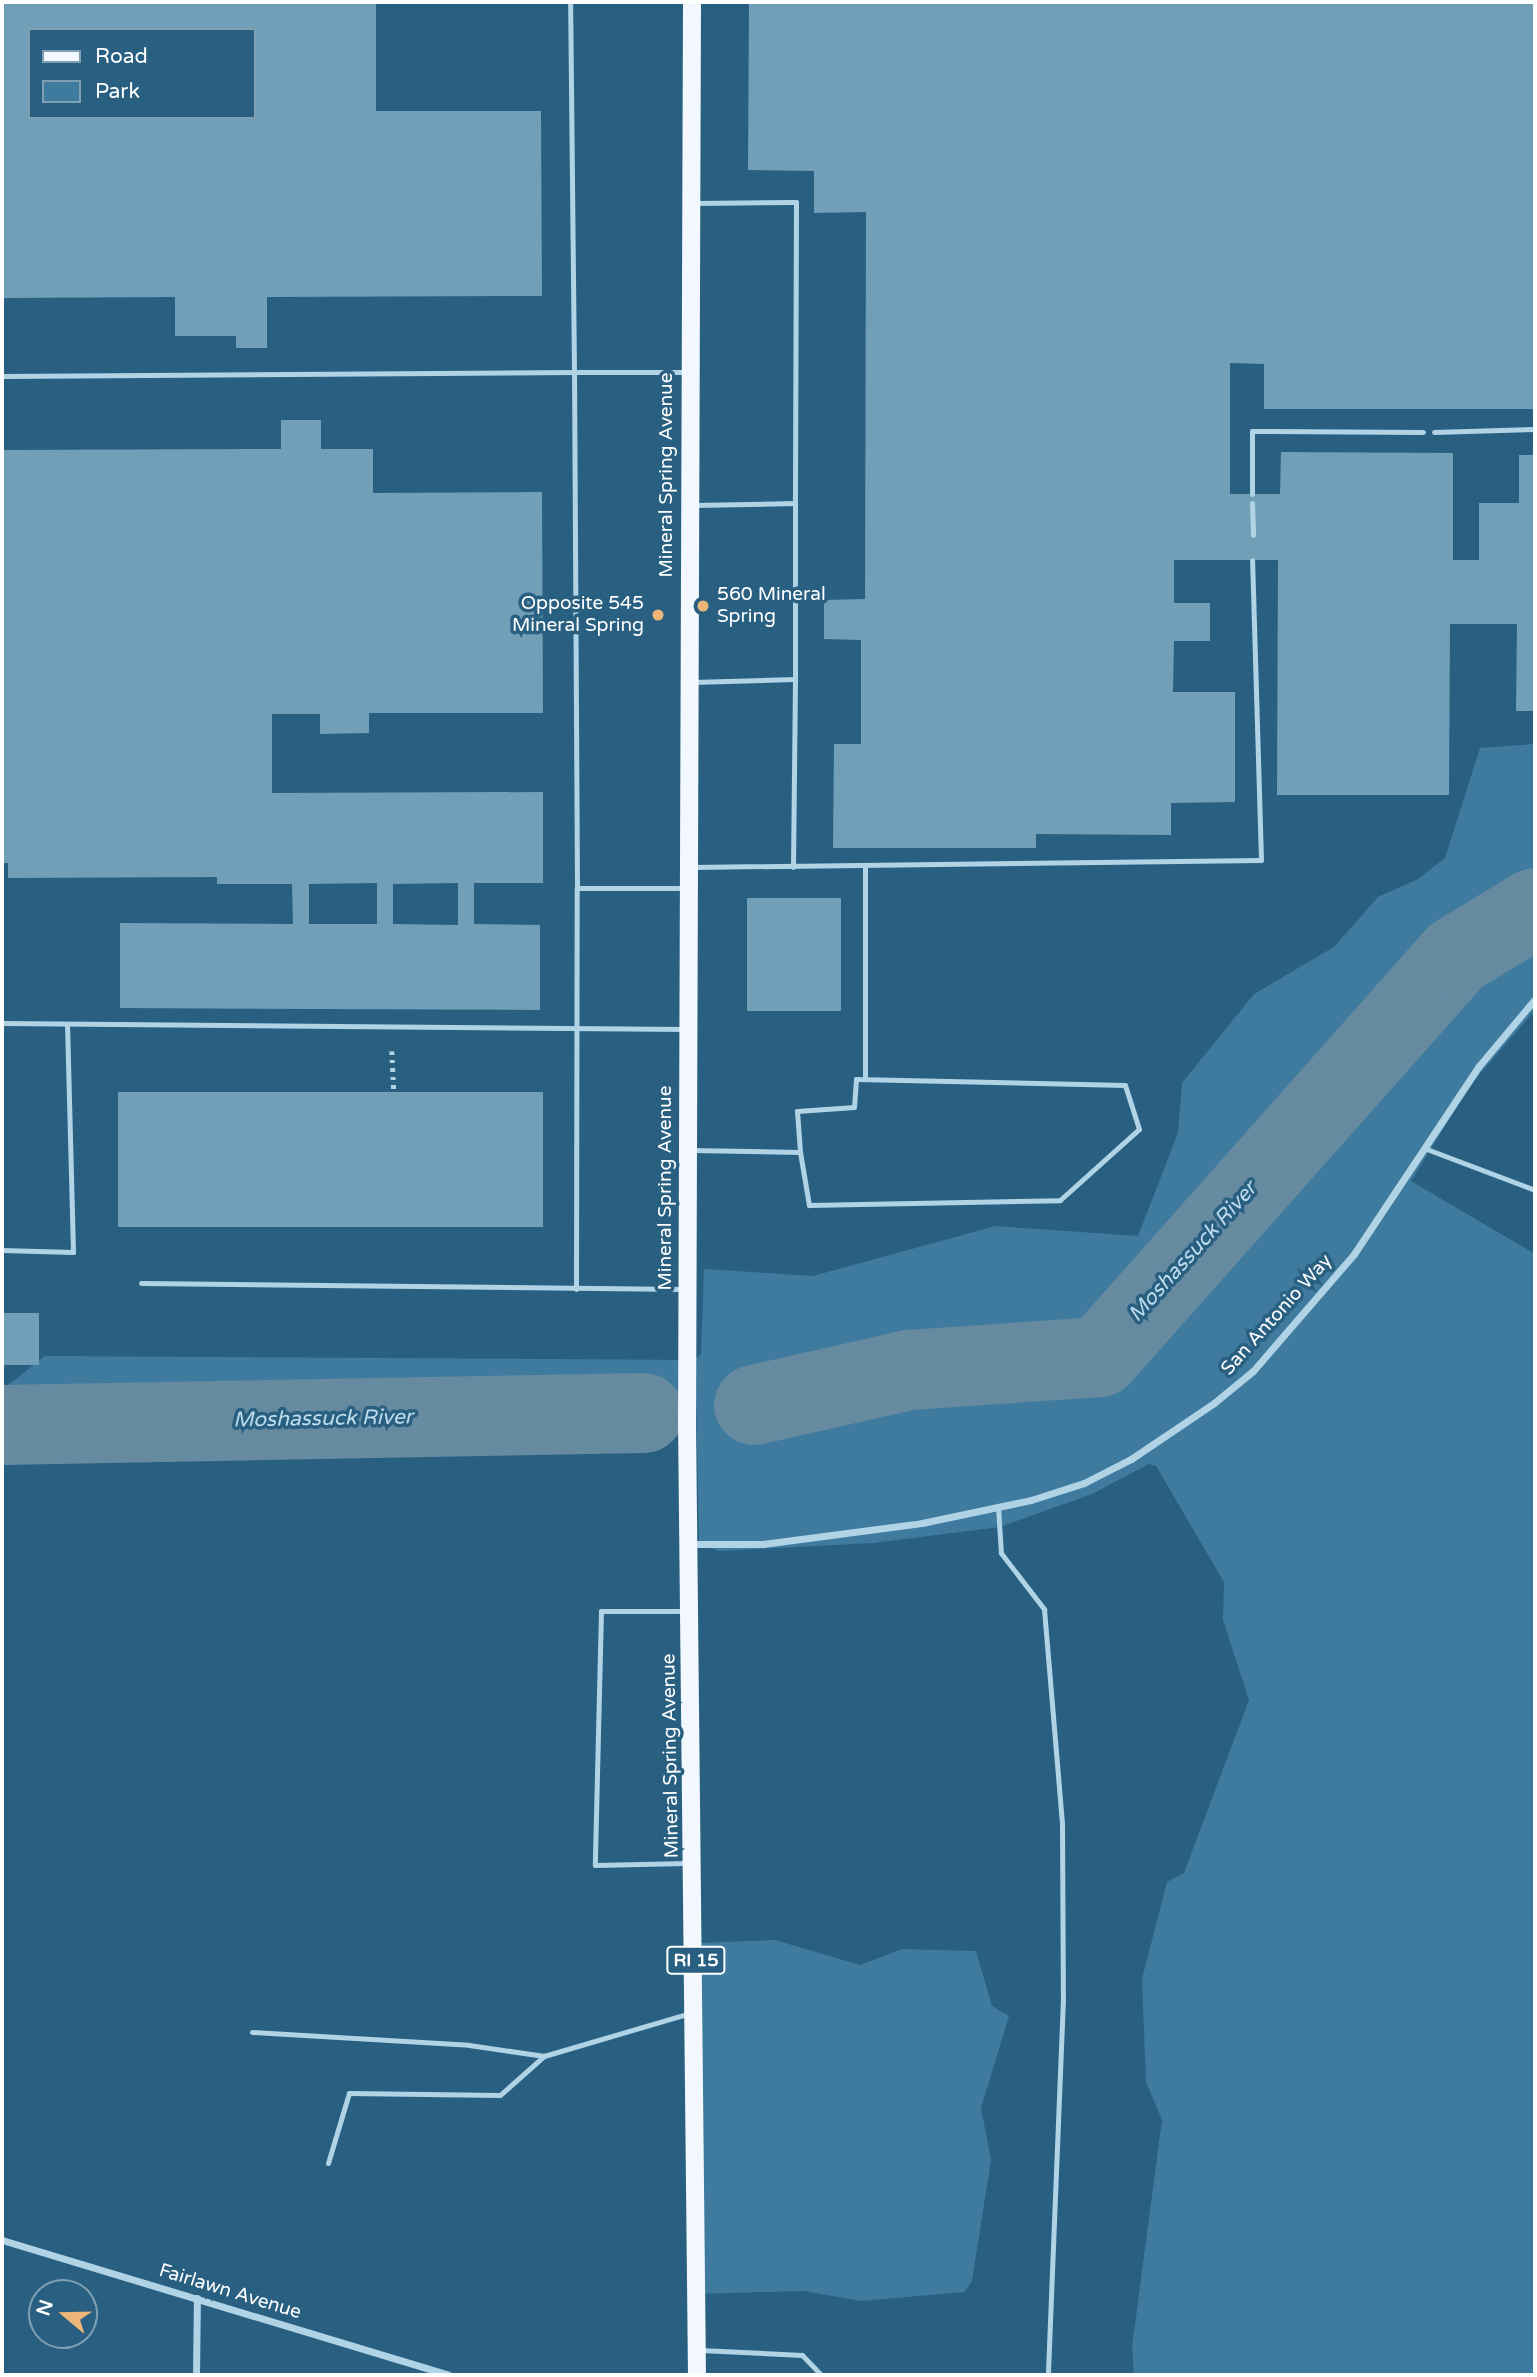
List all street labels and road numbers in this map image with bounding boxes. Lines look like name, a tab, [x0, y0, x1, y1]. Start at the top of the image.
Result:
street label: Mineral Spring Avenue	[656, 373, 678, 577]
street label: Mineral Spring Avenue	[655, 1086, 677, 1290]
street label: San Antonio Way	[1217, 1250, 1337, 1380]
street label: Mineral Spring Avenue	[658, 1653, 684, 1859]
road number: RI 15	[666, 1946, 726, 1974]
street label: Fairlawn Avenue	[156, 2260, 304, 2324]

